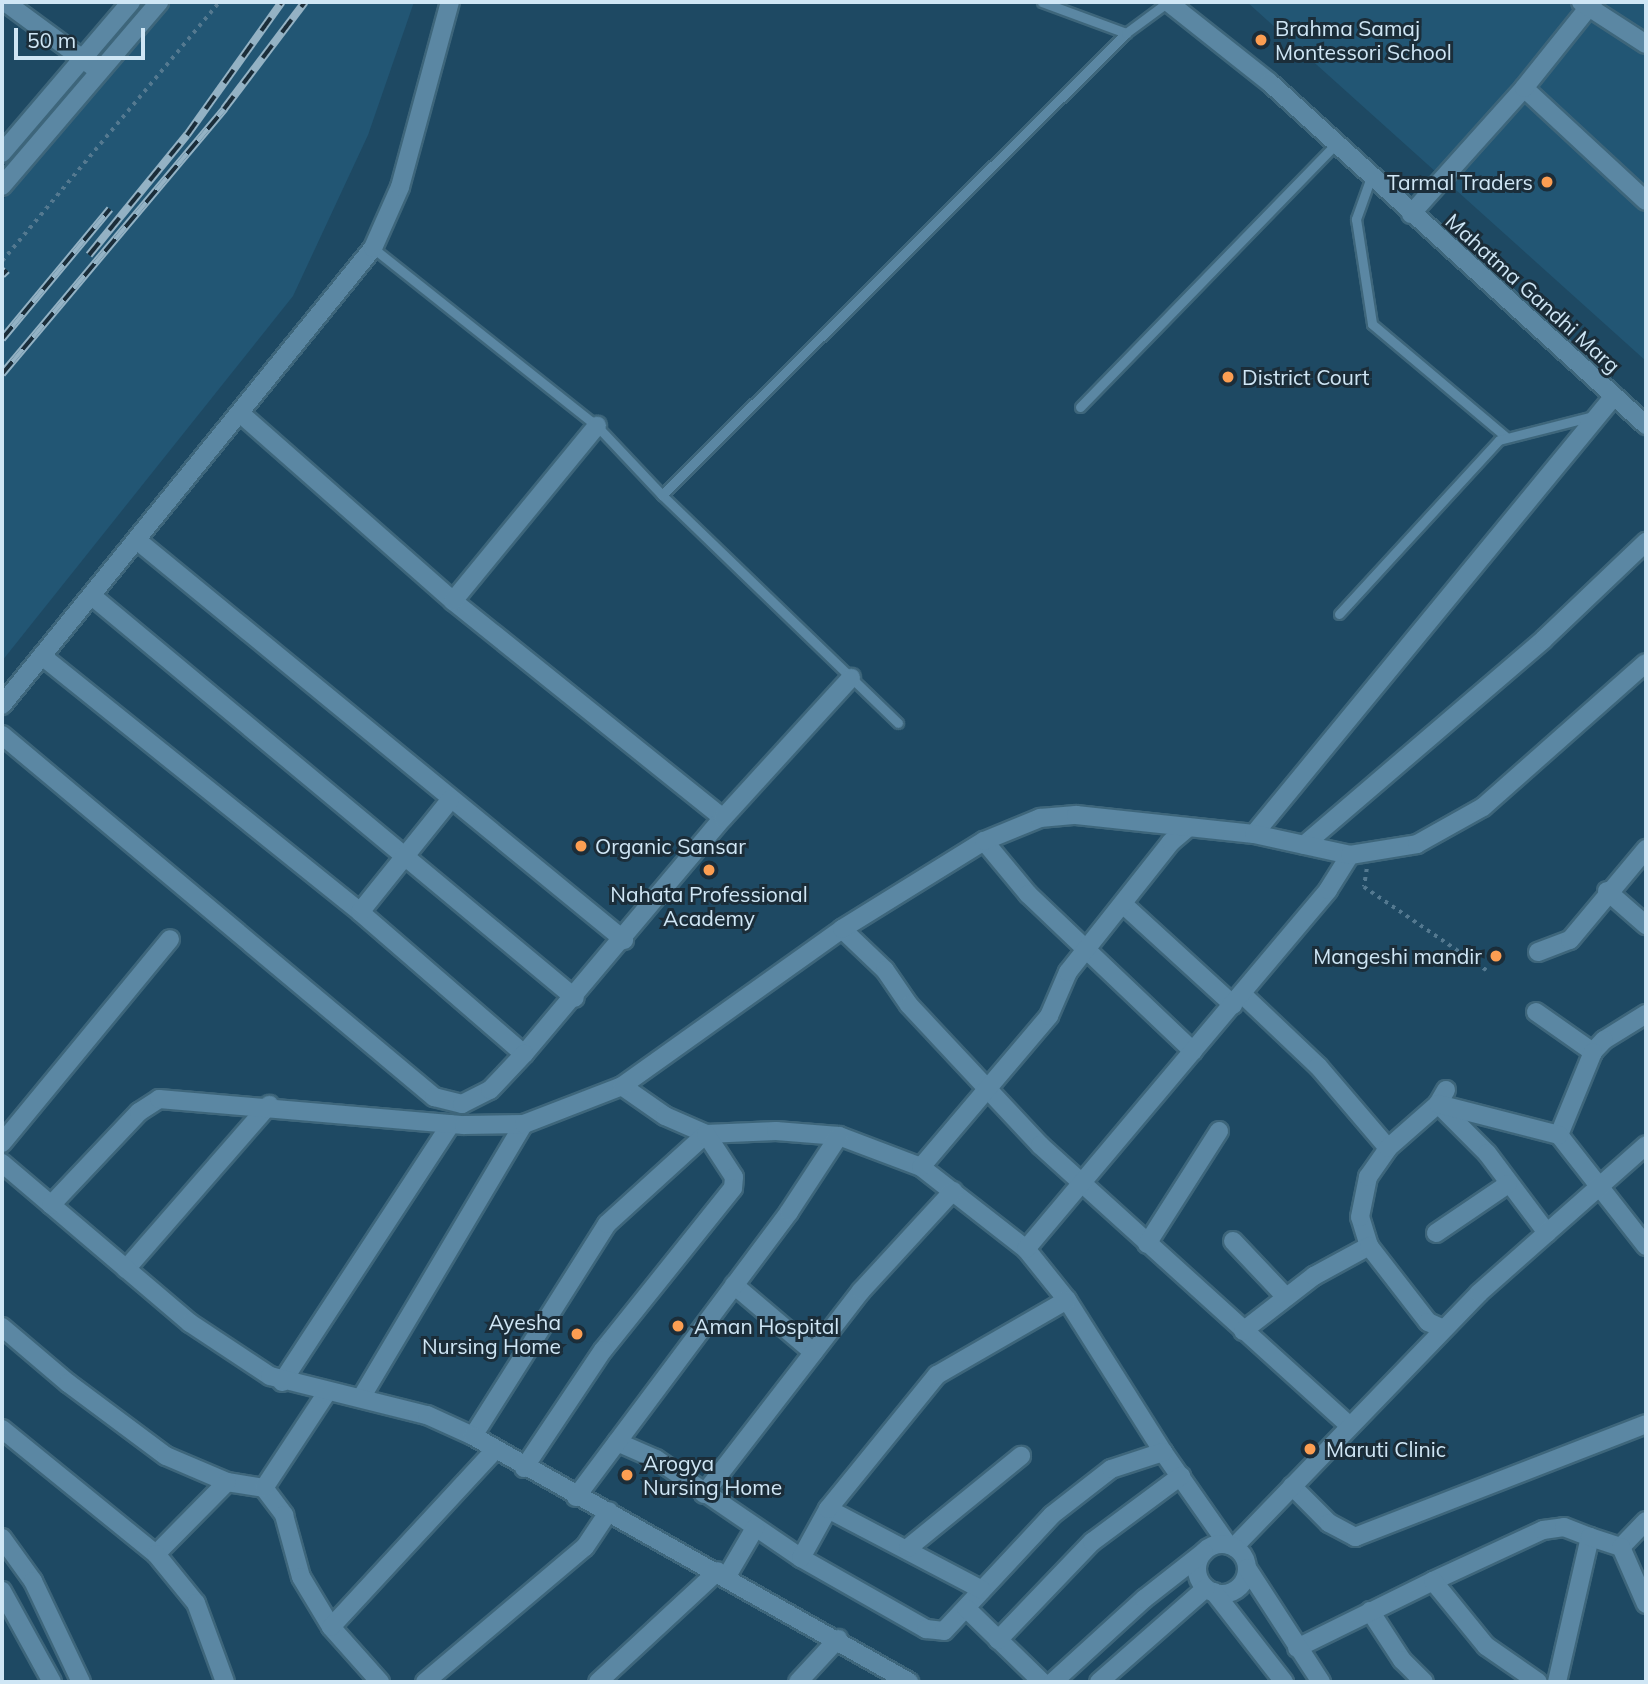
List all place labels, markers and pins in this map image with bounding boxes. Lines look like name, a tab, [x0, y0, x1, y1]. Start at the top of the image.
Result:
place label: Brahma Samaj Montessori School	[1275, 15, 1452, 65]
marker: Brahma Samaj Montessori School	[1253, 32, 1269, 48]
place label: Tarmal Traders	[1387, 169, 1533, 195]
marker: Tarmal Traders	[1539, 174, 1555, 190]
place label: District Court	[1242, 364, 1369, 390]
marker: District Court	[1220, 369, 1236, 385]
place label: Organic Sansar	[595, 833, 746, 859]
marker: Organic Sansar	[573, 838, 589, 854]
marker: Nahata Professional Academy	[701, 862, 717, 878]
place label: Nahata Professional Academy	[610, 881, 808, 931]
place label: Mangeshi mandir	[1313, 943, 1482, 969]
marker: Mangeshi mandir	[1488, 948, 1504, 964]
place label: Ayesha Nursing Home	[422, 1309, 561, 1359]
place label: Aman Hospital	[694, 1313, 839, 1339]
marker: Aman Hospital	[668, 1316, 688, 1336]
marker: Ayesha Nursing Home	[567, 1324, 587, 1344]
place label: Maruti Clinic	[1326, 1436, 1446, 1462]
marker: Maruti Clinic	[1300, 1439, 1320, 1459]
place label: Arogya Nursing Home	[643, 1450, 782, 1500]
marker: Arogya Nursing Home	[617, 1465, 637, 1485]

